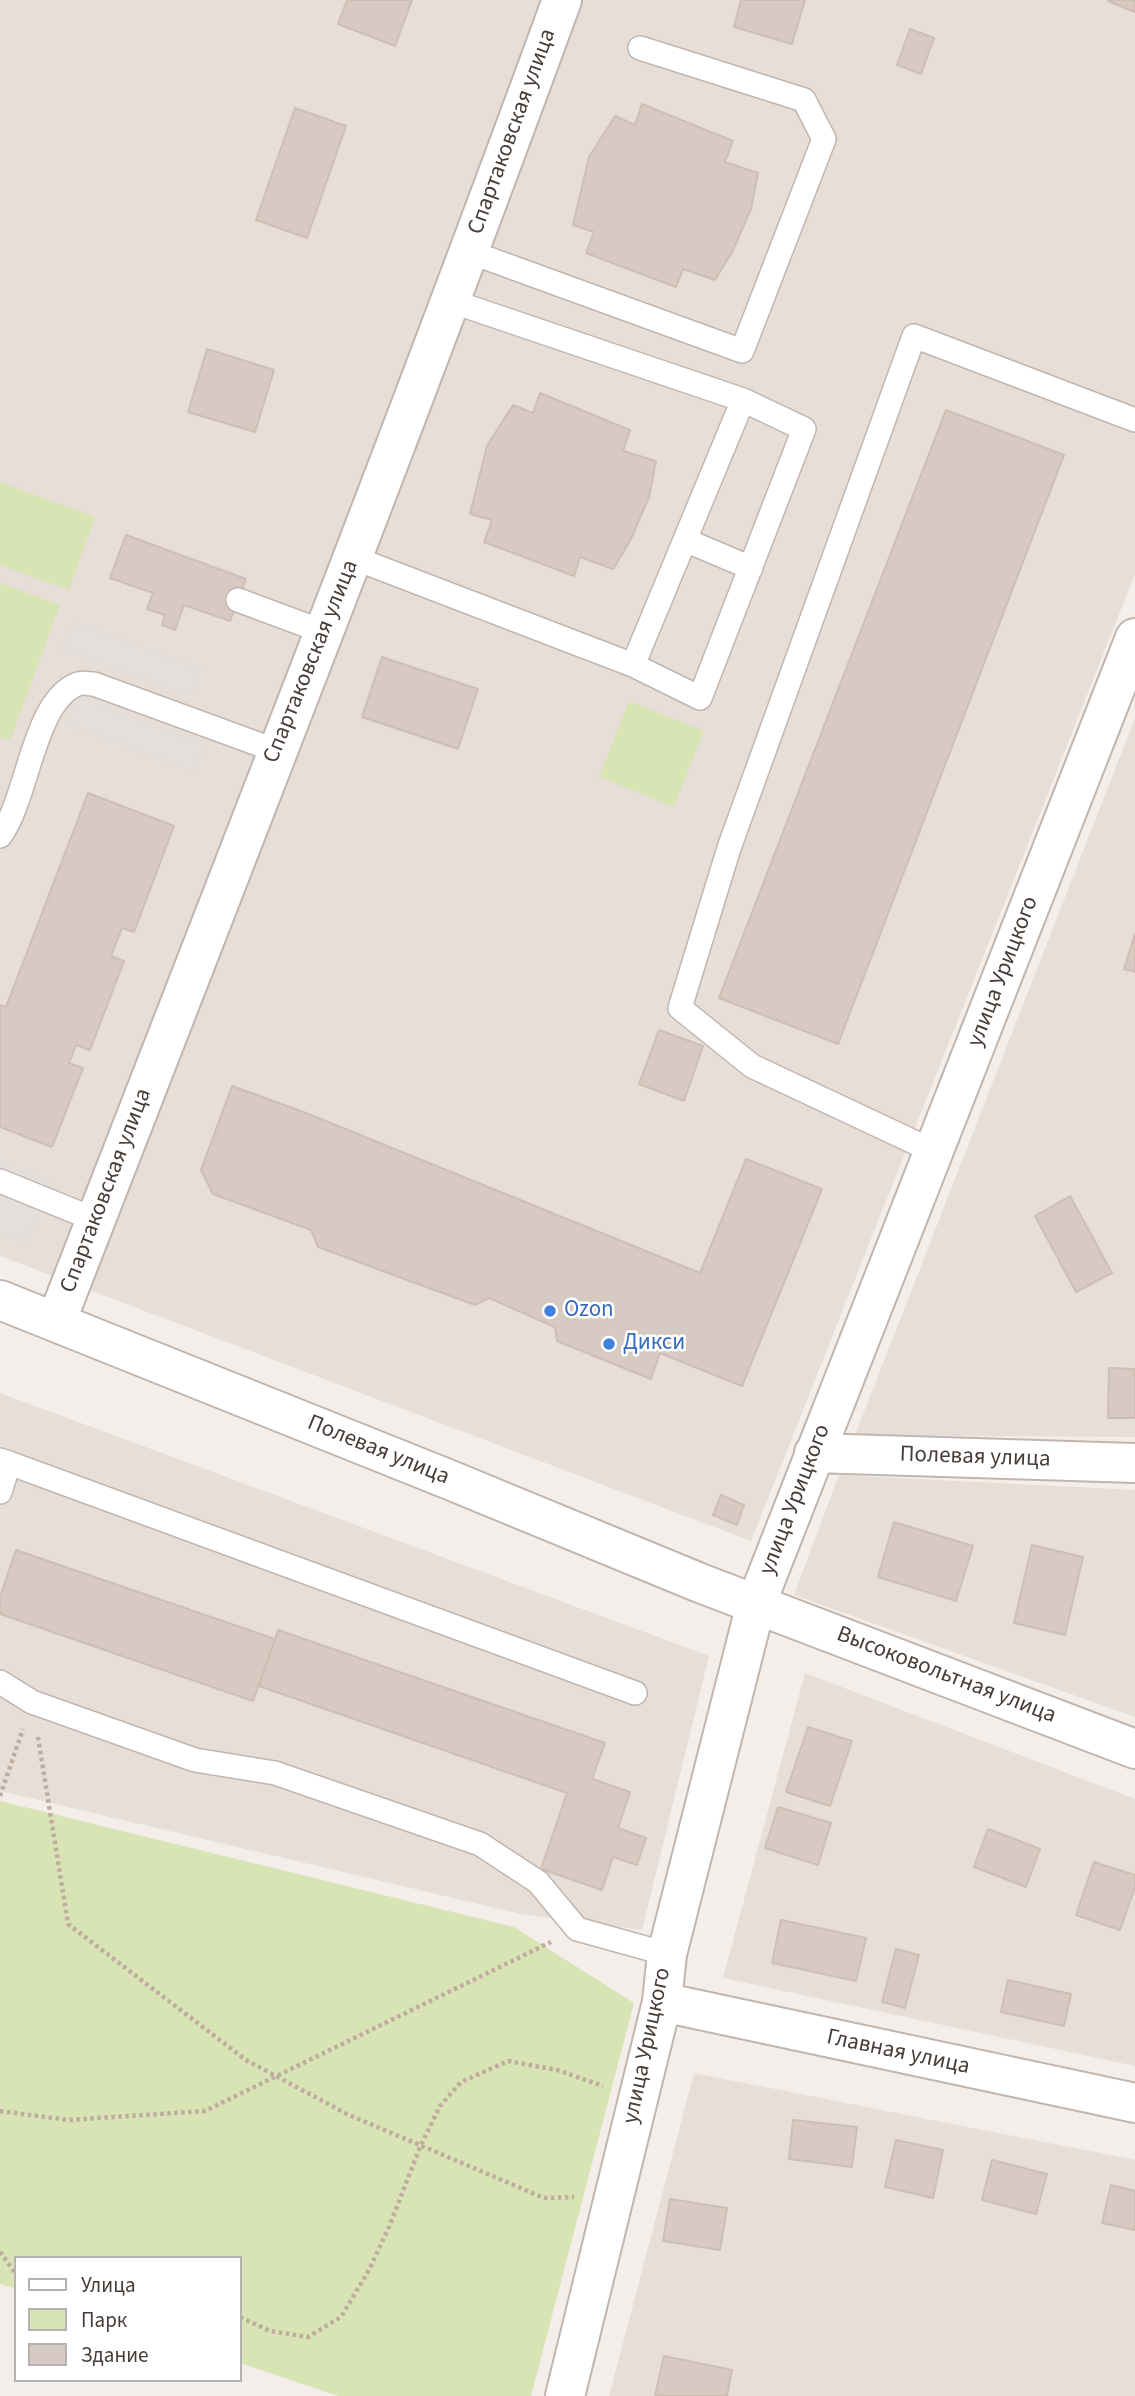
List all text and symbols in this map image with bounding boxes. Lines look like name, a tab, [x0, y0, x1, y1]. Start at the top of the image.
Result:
street label: Спартаковская улица	[463, 26, 563, 238]
street label: Спартаковская улица	[259, 556, 365, 768]
street label: улица Урицкого	[963, 893, 1045, 1051]
street label: Спартаковская улица	[55, 1085, 159, 1297]
place label: Ozon	[564, 1297, 614, 1325]
marker: Ozon	[542, 1303, 558, 1319]
place label: Дикси	[623, 1330, 685, 1358]
marker: Дикси	[601, 1336, 617, 1352]
street label: Полевая улица	[303, 1410, 453, 1492]
street label: улица Урицкого	[755, 1421, 837, 1579]
street label: Полевая улица	[899, 1442, 1051, 1474]
street label: Высоковольтная улица	[832, 1621, 1060, 1731]
street label: улица Урицкого	[618, 1965, 678, 2127]
street label: Главная улица	[824, 2024, 972, 2082]
legend	[14, 2256, 242, 2382]
text: Улица	[81, 2270, 136, 2300]
text: Парк	[81, 2305, 127, 2335]
text: Здание	[81, 2340, 149, 2370]

